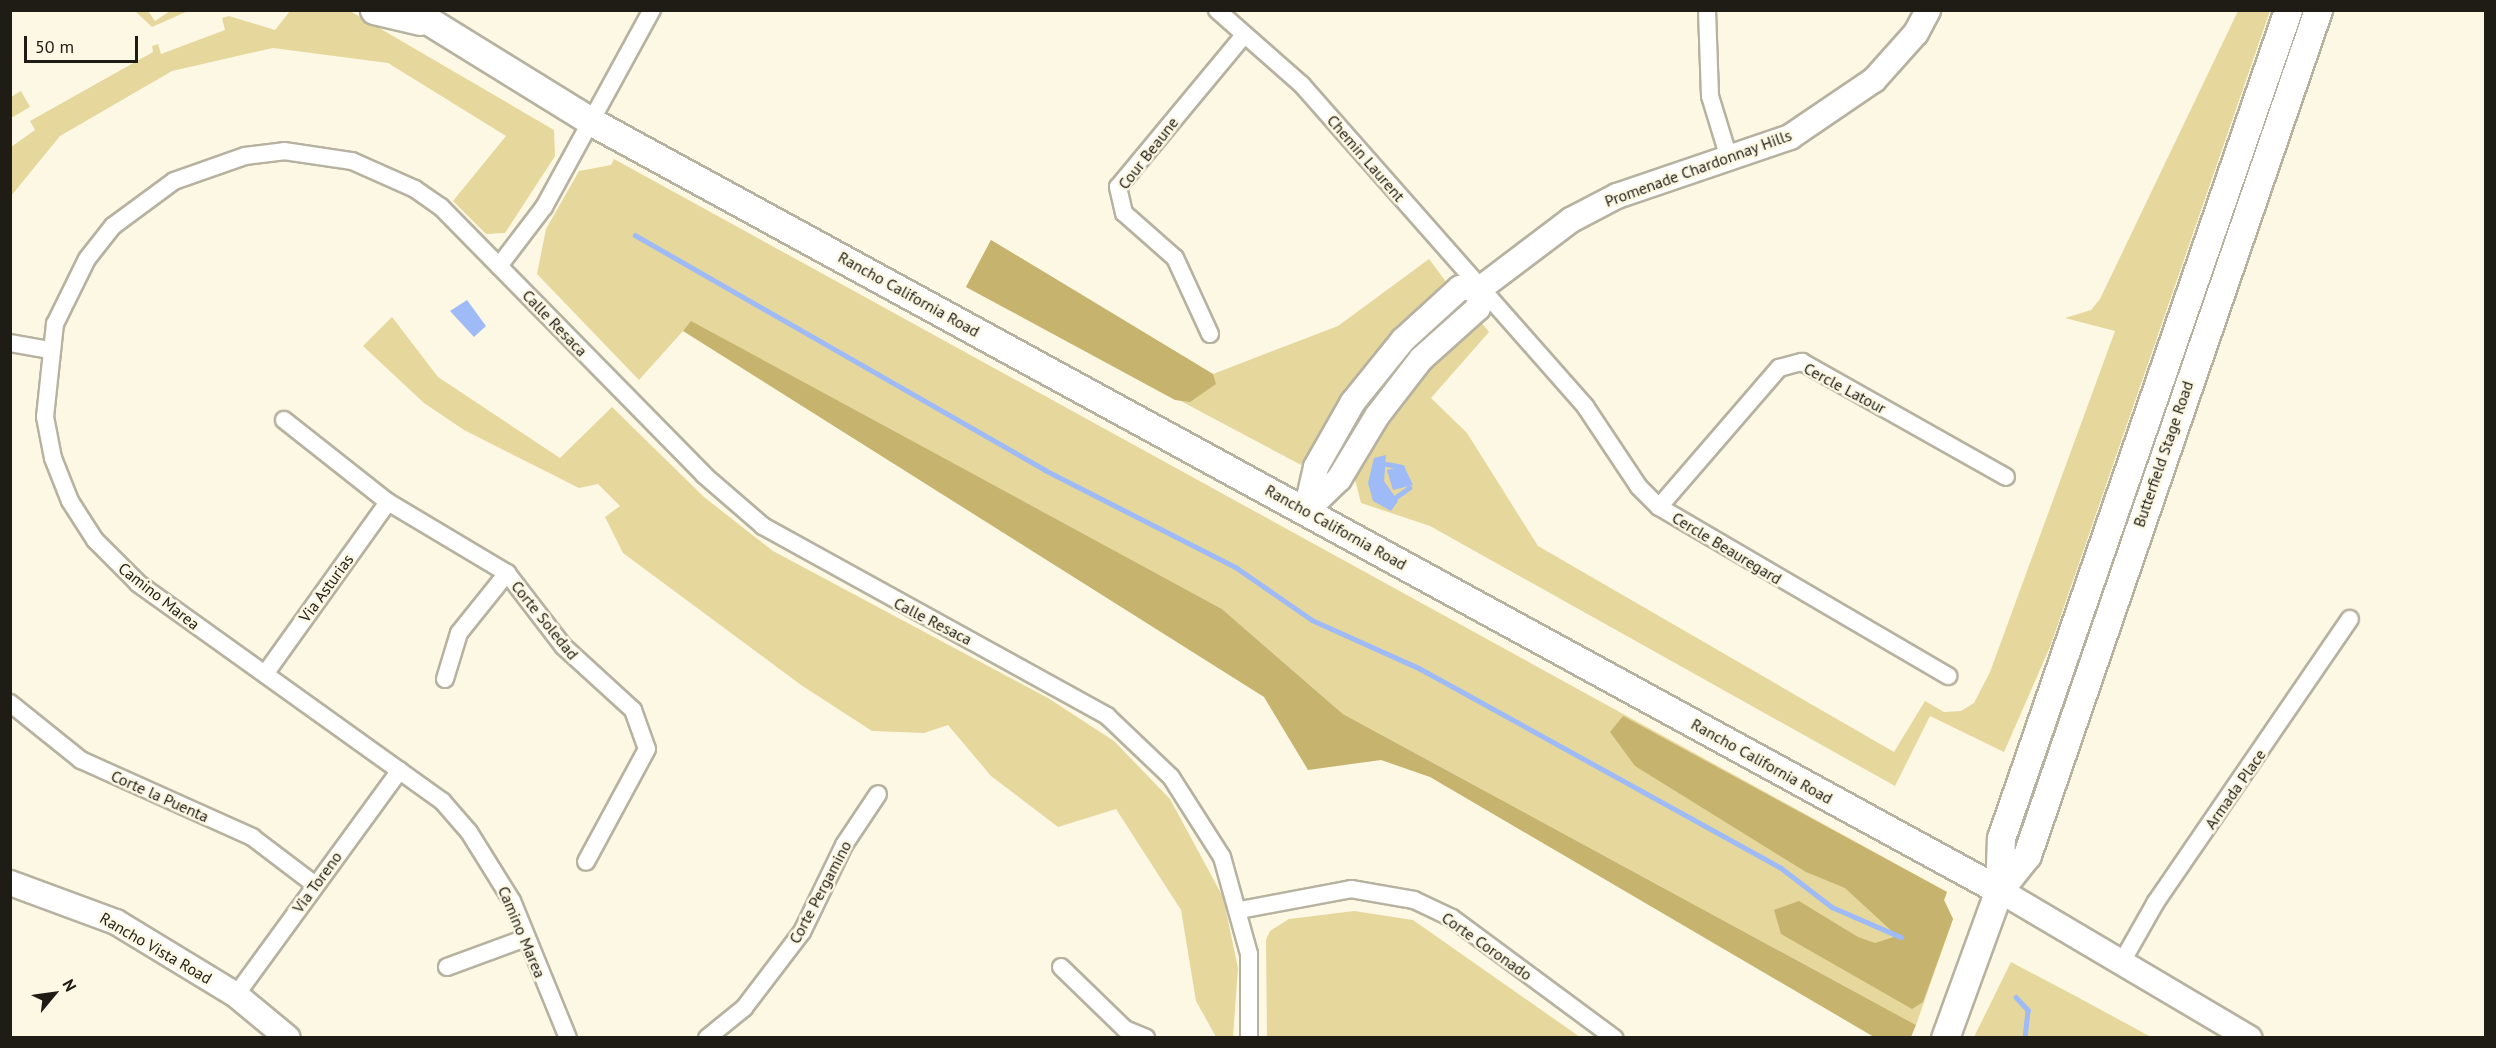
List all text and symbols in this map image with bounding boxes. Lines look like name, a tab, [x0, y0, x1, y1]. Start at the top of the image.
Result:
scale bar	[27, 24, 141, 62]
text: 50 m	[35, 35, 74, 58]
street label: Chemin Laurent	[1323, 111, 1409, 205]
street label: Cour Beaune	[1114, 113, 1182, 193]
street label: Promenade Chardonnay Hills	[1602, 125, 1794, 211]
street label: Rancho California Road	[835, 247, 983, 341]
street label: Calle Resaca	[518, 286, 592, 360]
street label: Cercle Latour	[1801, 358, 1889, 418]
street label: Butterfield Stage Road	[2129, 378, 2197, 530]
street label: Rancho California Road	[1262, 480, 1410, 574]
street label: Cercle Beauregard	[1669, 508, 1785, 588]
street label: Via Asturias	[295, 550, 357, 626]
street label: Camino Marea	[115, 558, 203, 634]
street label: Corte Soledad	[507, 577, 583, 663]
street label: Calle Resaca	[891, 593, 975, 649]
street label: Rancho California Road	[1688, 714, 1836, 808]
street label: Armada Place	[2200, 745, 2270, 833]
street label: Corte la Puenta	[108, 766, 212, 826]
street label: Corte Pergamino	[785, 837, 855, 947]
street label: Via Toreno	[288, 847, 346, 917]
street label: Camino Marea	[494, 883, 550, 981]
street label: Rancho Vista Road	[96, 908, 216, 988]
street label: Corte Coronado	[1438, 908, 1536, 984]
north arrow	[24, 964, 84, 1024]
text: N	[58, 976, 81, 995]

